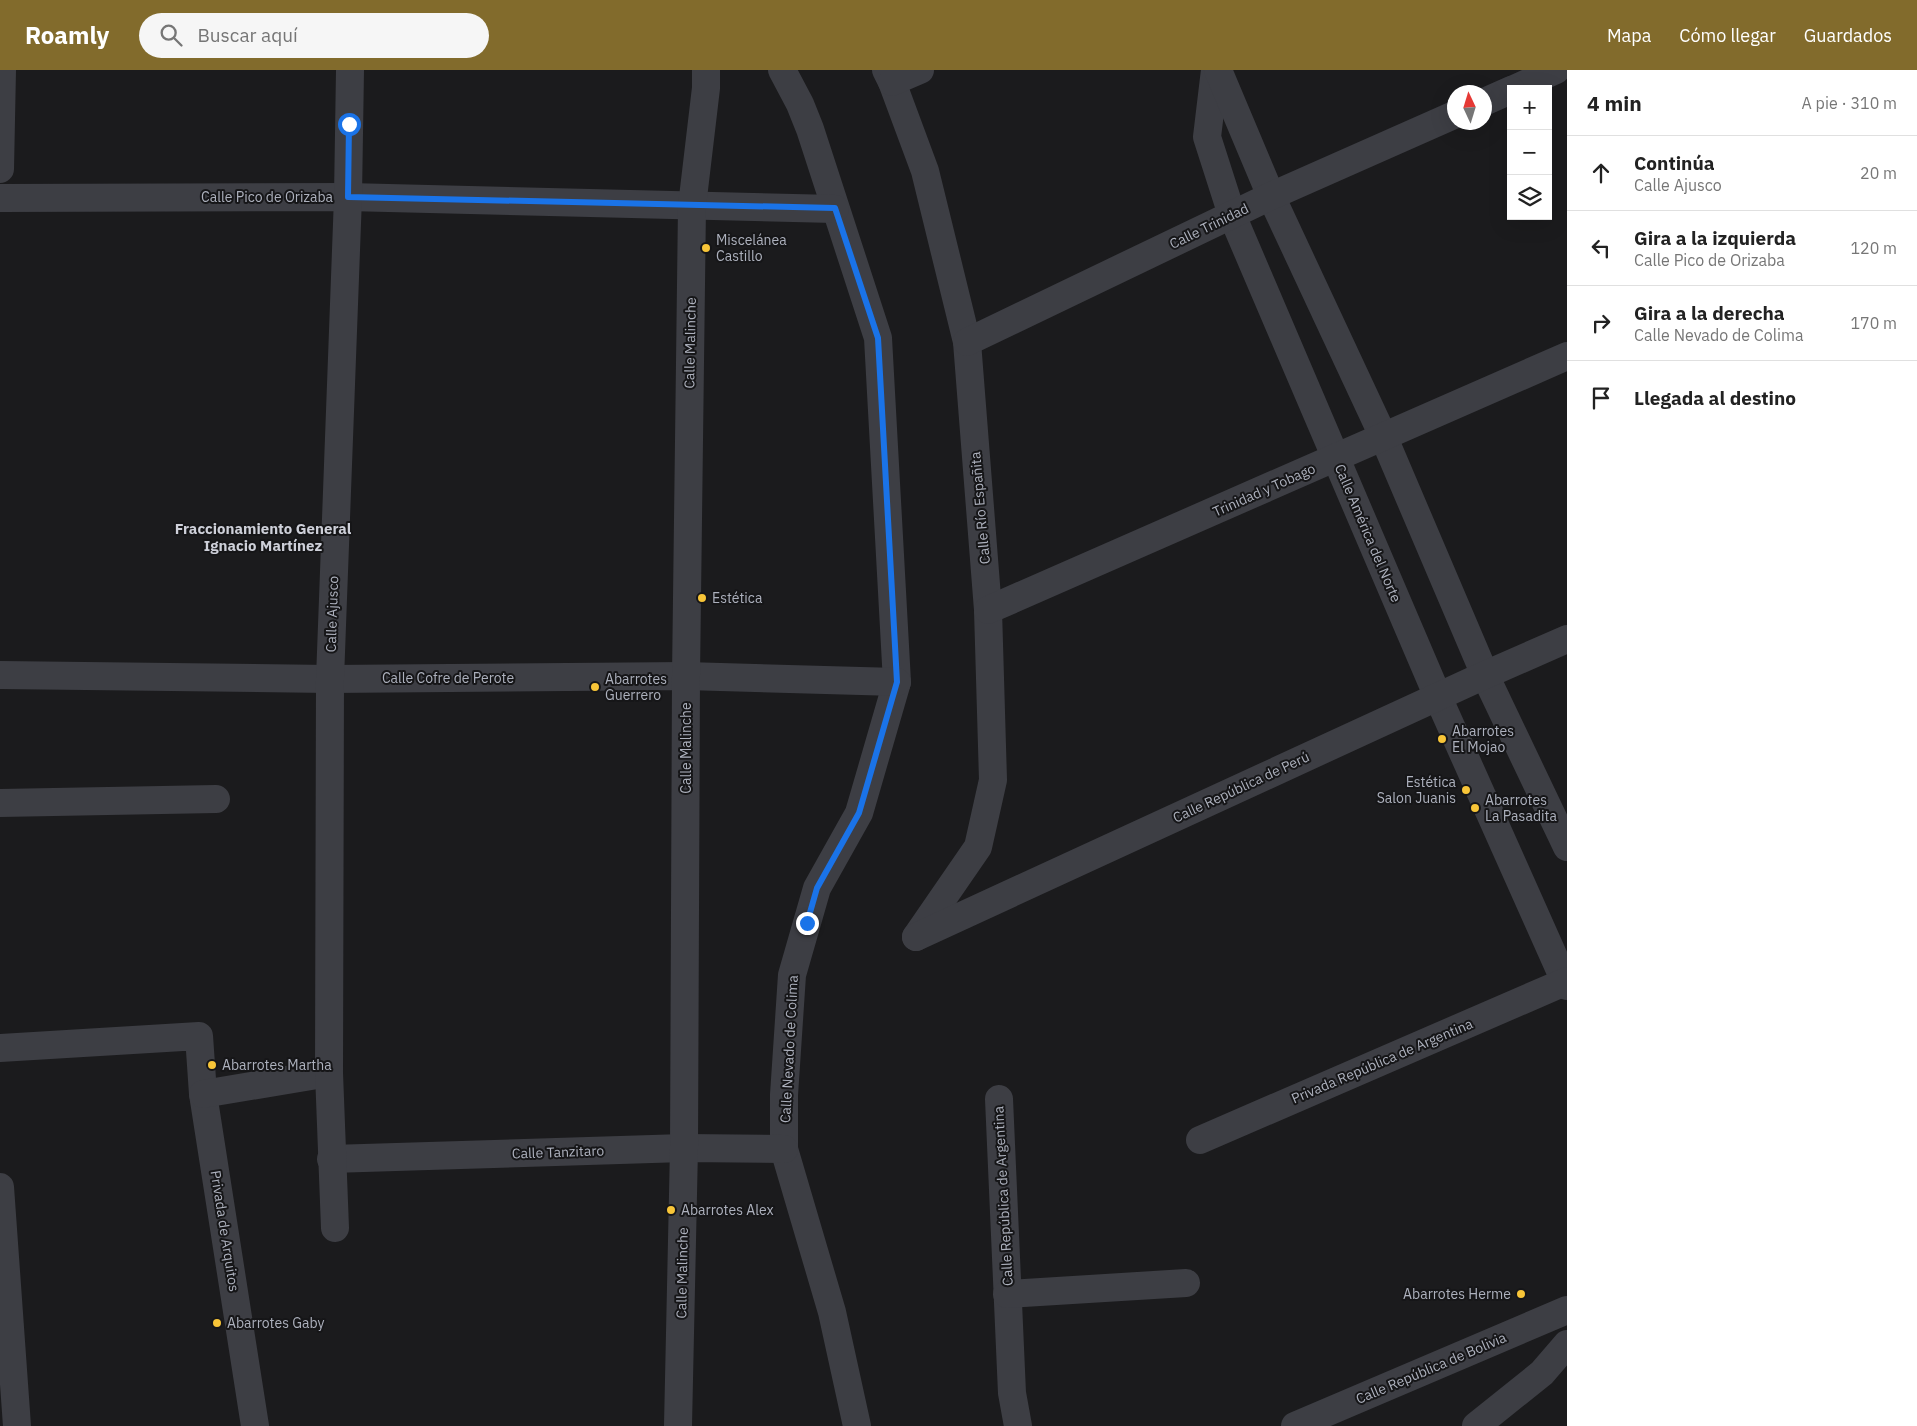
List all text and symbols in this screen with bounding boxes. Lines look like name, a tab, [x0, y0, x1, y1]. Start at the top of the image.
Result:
search box	[139, 13, 489, 58]
text: Roamly	[25, 19, 109, 51]
icon: search	[157, 21, 185, 49]
text: Buscar aquí	[197, 23, 298, 47]
text: Mapa	[1607, 24, 1651, 47]
text: Cómo llegar	[1679, 24, 1776, 47]
text: Guardados	[1804, 24, 1892, 47]
north arrow	[1447, 85, 1492, 130]
map controls	[1507, 85, 1552, 220]
button: +	[1507, 85, 1552, 130]
text: 4 min	[1587, 89, 1642, 117]
text: A pie · 310 m	[1802, 93, 1897, 113]
route start	[338, 113, 361, 136]
button: −	[1507, 130, 1552, 175]
text: Continúa	[1634, 151, 1715, 175]
icon: ahead	[1587, 159, 1615, 187]
text: 20 m	[1860, 163, 1897, 183]
button: layers	[1507, 175, 1552, 220]
text: Calle Ajusco	[1634, 175, 1722, 195]
street label: Calle Pico de Orizaba	[201, 188, 334, 206]
street label: Calle Trinidad	[1166, 199, 1252, 253]
text: Gira a la izquierda	[1634, 226, 1796, 250]
place label: Miscelánea Castillo	[716, 231, 787, 265]
icon: left	[1587, 234, 1615, 262]
text: 120 m	[1850, 238, 1897, 258]
marker: Miscelánea Castillo	[700, 242, 712, 254]
text: Calle Pico de Orizaba	[1634, 250, 1785, 270]
street label: Calle Malinche	[680, 297, 700, 389]
text: Gira a la derecha	[1634, 301, 1785, 325]
icon: right	[1587, 309, 1615, 337]
text: 170 m	[1850, 313, 1897, 333]
text: Calle Nevado de Colima	[1634, 325, 1804, 345]
icon: arrive	[1587, 384, 1615, 412]
text: Llegada al destino	[1634, 386, 1796, 410]
street label: Calle Río Españita	[966, 451, 994, 565]
street label: Trinidad y Tobago	[1210, 459, 1318, 521]
street label: Calle América del Norte	[1331, 461, 1405, 605]
district label: Fraccionamiento General Ignacio Martínez	[175, 519, 352, 555]
street label: Calle Ajusco	[322, 575, 342, 653]
place label: Estética	[712, 589, 763, 607]
marker: Estética	[696, 592, 708, 604]
street label: Calle Cofre de Perote	[382, 669, 514, 687]
place label: Abarrotes Guerrero	[605, 670, 667, 704]
marker: Abarrotes Guerrero	[589, 681, 601, 693]
street label: Calle Malinche	[677, 702, 695, 794]
place label: Abarrotes El Mojao	[1452, 722, 1514, 756]
marker: Abarrotes El Mojao	[1436, 733, 1448, 745]
street label: Calle República de Perú	[1170, 747, 1312, 827]
place label: Estética Salon Juanis	[1377, 773, 1457, 807]
marker: Estética Salon Juanis	[1460, 784, 1472, 796]
place label: Abarrotes La Pasadita	[1485, 791, 1557, 825]
marker: Abarrotes La Pasadita	[1469, 802, 1481, 814]
route end	[796, 912, 819, 935]
street label: Calle Nevado de Colima	[776, 974, 802, 1124]
street label: Privada República de Argentina	[1288, 1014, 1476, 1107]
place label: Abarrotes Martha	[222, 1056, 332, 1074]
marker: Abarrotes Martha	[206, 1059, 218, 1071]
street label: Calle República de Argentina	[989, 1105, 1017, 1286]
street label: Calle Tanzitaro	[511, 1141, 605, 1163]
street label: Privada de Arquitos	[207, 1169, 243, 1293]
place label: Abarrotes Alex	[681, 1201, 774, 1219]
marker: Abarrotes Alex	[665, 1204, 677, 1216]
street label: Calle Malinche	[672, 1227, 692, 1319]
place label: Abarrotes Herme	[1403, 1285, 1511, 1303]
marker: Abarrotes Herme	[1515, 1288, 1527, 1300]
place label: Abarrotes Gaby	[227, 1314, 325, 1332]
marker: Abarrotes Gaby	[211, 1317, 223, 1329]
street label: Calle República de Bolivia	[1353, 1328, 1509, 1408]

